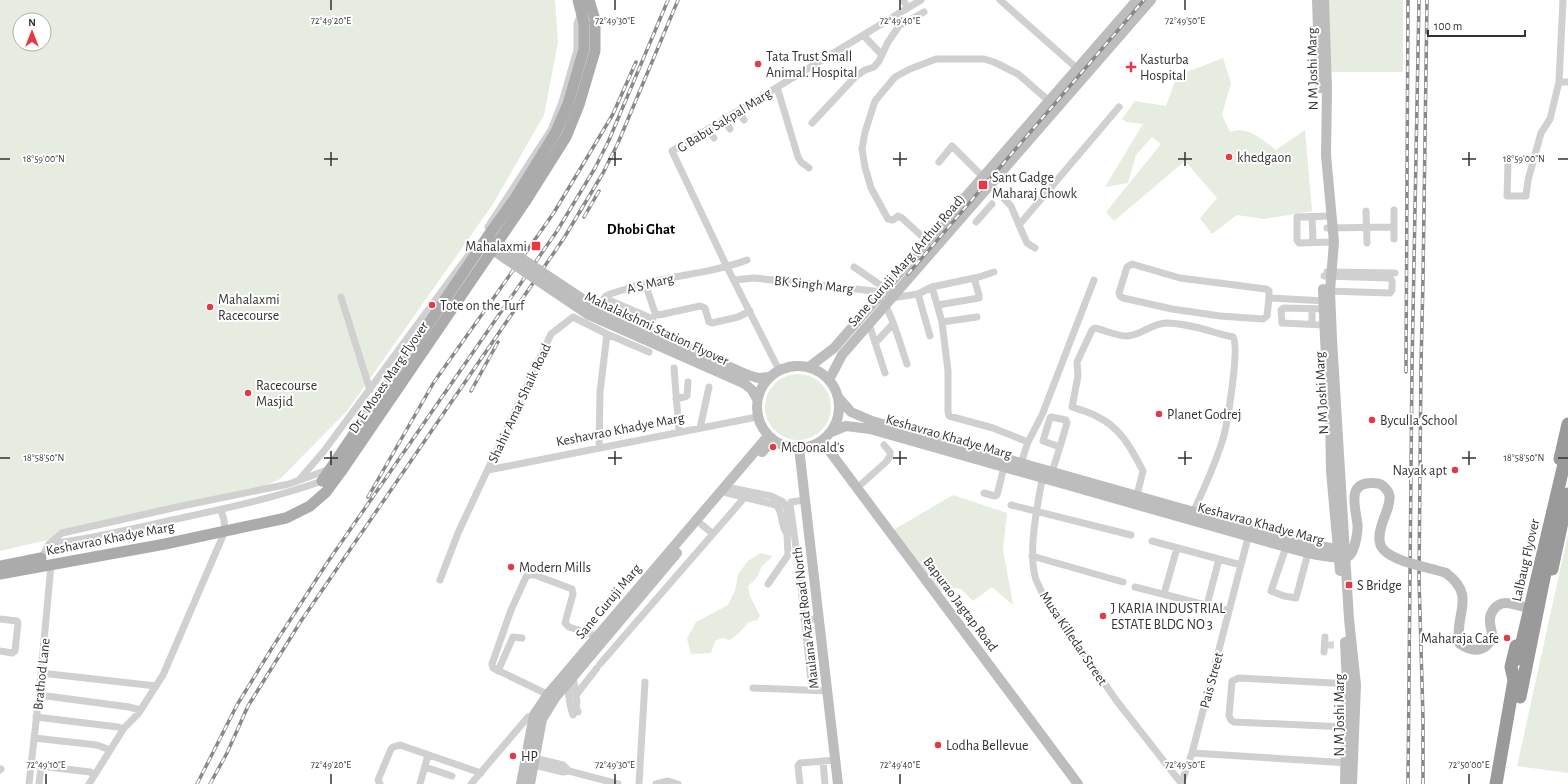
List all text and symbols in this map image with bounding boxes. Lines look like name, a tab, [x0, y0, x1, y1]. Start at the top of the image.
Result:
north arrow	[12, 12, 52, 52]
scale bar	[1428, 12, 1525, 38]
text: 72°49'20"E	[311, 16, 351, 26]
text: 72°49'30"E	[595, 16, 635, 26]
text: 72°49'40"E	[880, 16, 920, 26]
text: 72°49'50"E	[1165, 16, 1205, 26]
text: N	[28, 17, 36, 28]
text: 100 m	[1434, 20, 1462, 32]
street label: N M Joshi Marg	[1305, 27, 1321, 111]
place label: Tata Trust Small Animal. Hospital	[766, 50, 857, 80]
place label: Kasturba Hospital	[1140, 53, 1189, 83]
marker: Tata Trust Small Animal. Hospital	[753, 59, 763, 69]
marker: Kasturba Hospital	[1125, 61, 1137, 73]
street label: G Babu Sakpal Marg	[675, 86, 774, 156]
place label: khedgaon	[1237, 151, 1291, 165]
marker: khedgaon	[1224, 152, 1234, 162]
text: 18°59'00"N	[23, 154, 65, 164]
text: 18°59'00"N	[1503, 154, 1545, 164]
place label: Sant Gadge Maharaj Chowk	[992, 171, 1078, 201]
marker: Sant Gadge Maharaj Chowk	[977, 179, 989, 191]
street label: Sane Guruji Marg (Arthur Road)	[846, 192, 968, 329]
district label: Dhobi Ghat	[607, 222, 675, 237]
place label: Mahalaxmi	[465, 240, 527, 254]
marker: Mahalaxmi	[530, 240, 542, 252]
street label: A S Marg	[625, 271, 675, 297]
street label: BK Singh Marg	[774, 274, 854, 296]
street label: Mahalakshmi Station Flyover	[582, 289, 731, 369]
place label: Mahalaxmi Racecourse	[218, 293, 280, 323]
place label: Tote on the Turf	[440, 299, 525, 313]
marker: Tote on the Turf	[427, 300, 437, 310]
marker: Mahalaxmi Racecourse	[205, 302, 215, 312]
street label: Dr E Moses Marg Flyover	[346, 319, 432, 436]
street label: Shahir Amar Shaik Road	[486, 341, 554, 465]
street label: N M Joshi Marg	[1313, 351, 1331, 435]
place label: Racecourse Masjid	[256, 379, 317, 409]
marker: Racecourse Masjid	[243, 388, 253, 398]
place label: Planet Godrej	[1167, 408, 1241, 422]
marker: Planet Godrej	[1154, 409, 1164, 419]
street label: Keshavrao Khadye Marg	[555, 411, 686, 449]
street label: Keshavrao Khadye Marg	[884, 412, 1013, 462]
place label: Byculla School	[1380, 414, 1458, 428]
marker: Byculla School	[1367, 415, 1377, 425]
place label: McDonald's	[781, 441, 844, 455]
marker: McDonald's	[768, 442, 778, 452]
text: 18°58'50"N	[24, 453, 64, 463]
text: 18°58'50"N	[1504, 453, 1544, 463]
place label: Nayak apt	[1392, 464, 1448, 478]
marker: Nayak apt	[1450, 465, 1460, 475]
street label: Keshavrao Khadye Marg	[1196, 500, 1326, 548]
street label: Lalbaug Flyover	[1510, 517, 1542, 603]
street label: Keshavrao Khadye Marg	[45, 520, 176, 558]
street label: Maulana Azad Road North	[790, 546, 822, 690]
street label: Bapurao Jagtap Road	[920, 555, 1000, 654]
place label: Modern Mills	[519, 561, 591, 575]
street label: Sane Guruji Marg	[573, 561, 644, 642]
marker: Modern Mills	[506, 562, 516, 572]
place label: S Bridge	[1357, 579, 1402, 593]
marker: S Bridge	[1344, 580, 1354, 590]
street label: Musa Killedar Street	[1037, 589, 1110, 688]
place label: J KARIA INDUSTRIAL ESTATE BLDG NO 3	[1111, 602, 1225, 632]
marker: J KARIA INDUSTRIAL ESTATE BLDG NO 3	[1098, 611, 1108, 621]
place label: Maharaja Cafe	[1421, 632, 1499, 646]
marker: Maharaja Cafe	[1502, 633, 1512, 643]
street label: Brathod Lane	[31, 637, 53, 711]
street label: Pais Street	[1198, 650, 1226, 710]
street label: N M Joshi Marg	[1333, 673, 1347, 756]
place label: Lodha Bellevue	[946, 739, 1029, 753]
marker: Lodha Bellevue	[933, 740, 943, 750]
place label: HP	[521, 750, 538, 764]
marker: HP	[508, 751, 518, 761]
text: 72°49'10"E	[26, 760, 66, 770]
text: 72°49'20"E	[311, 760, 351, 770]
text: 72°49'30"E	[595, 760, 635, 770]
text: 72°49'40"E	[880, 760, 920, 770]
text: 72°49'50"E	[1165, 760, 1205, 770]
text: 72°50'00"E	[1449, 760, 1490, 770]

